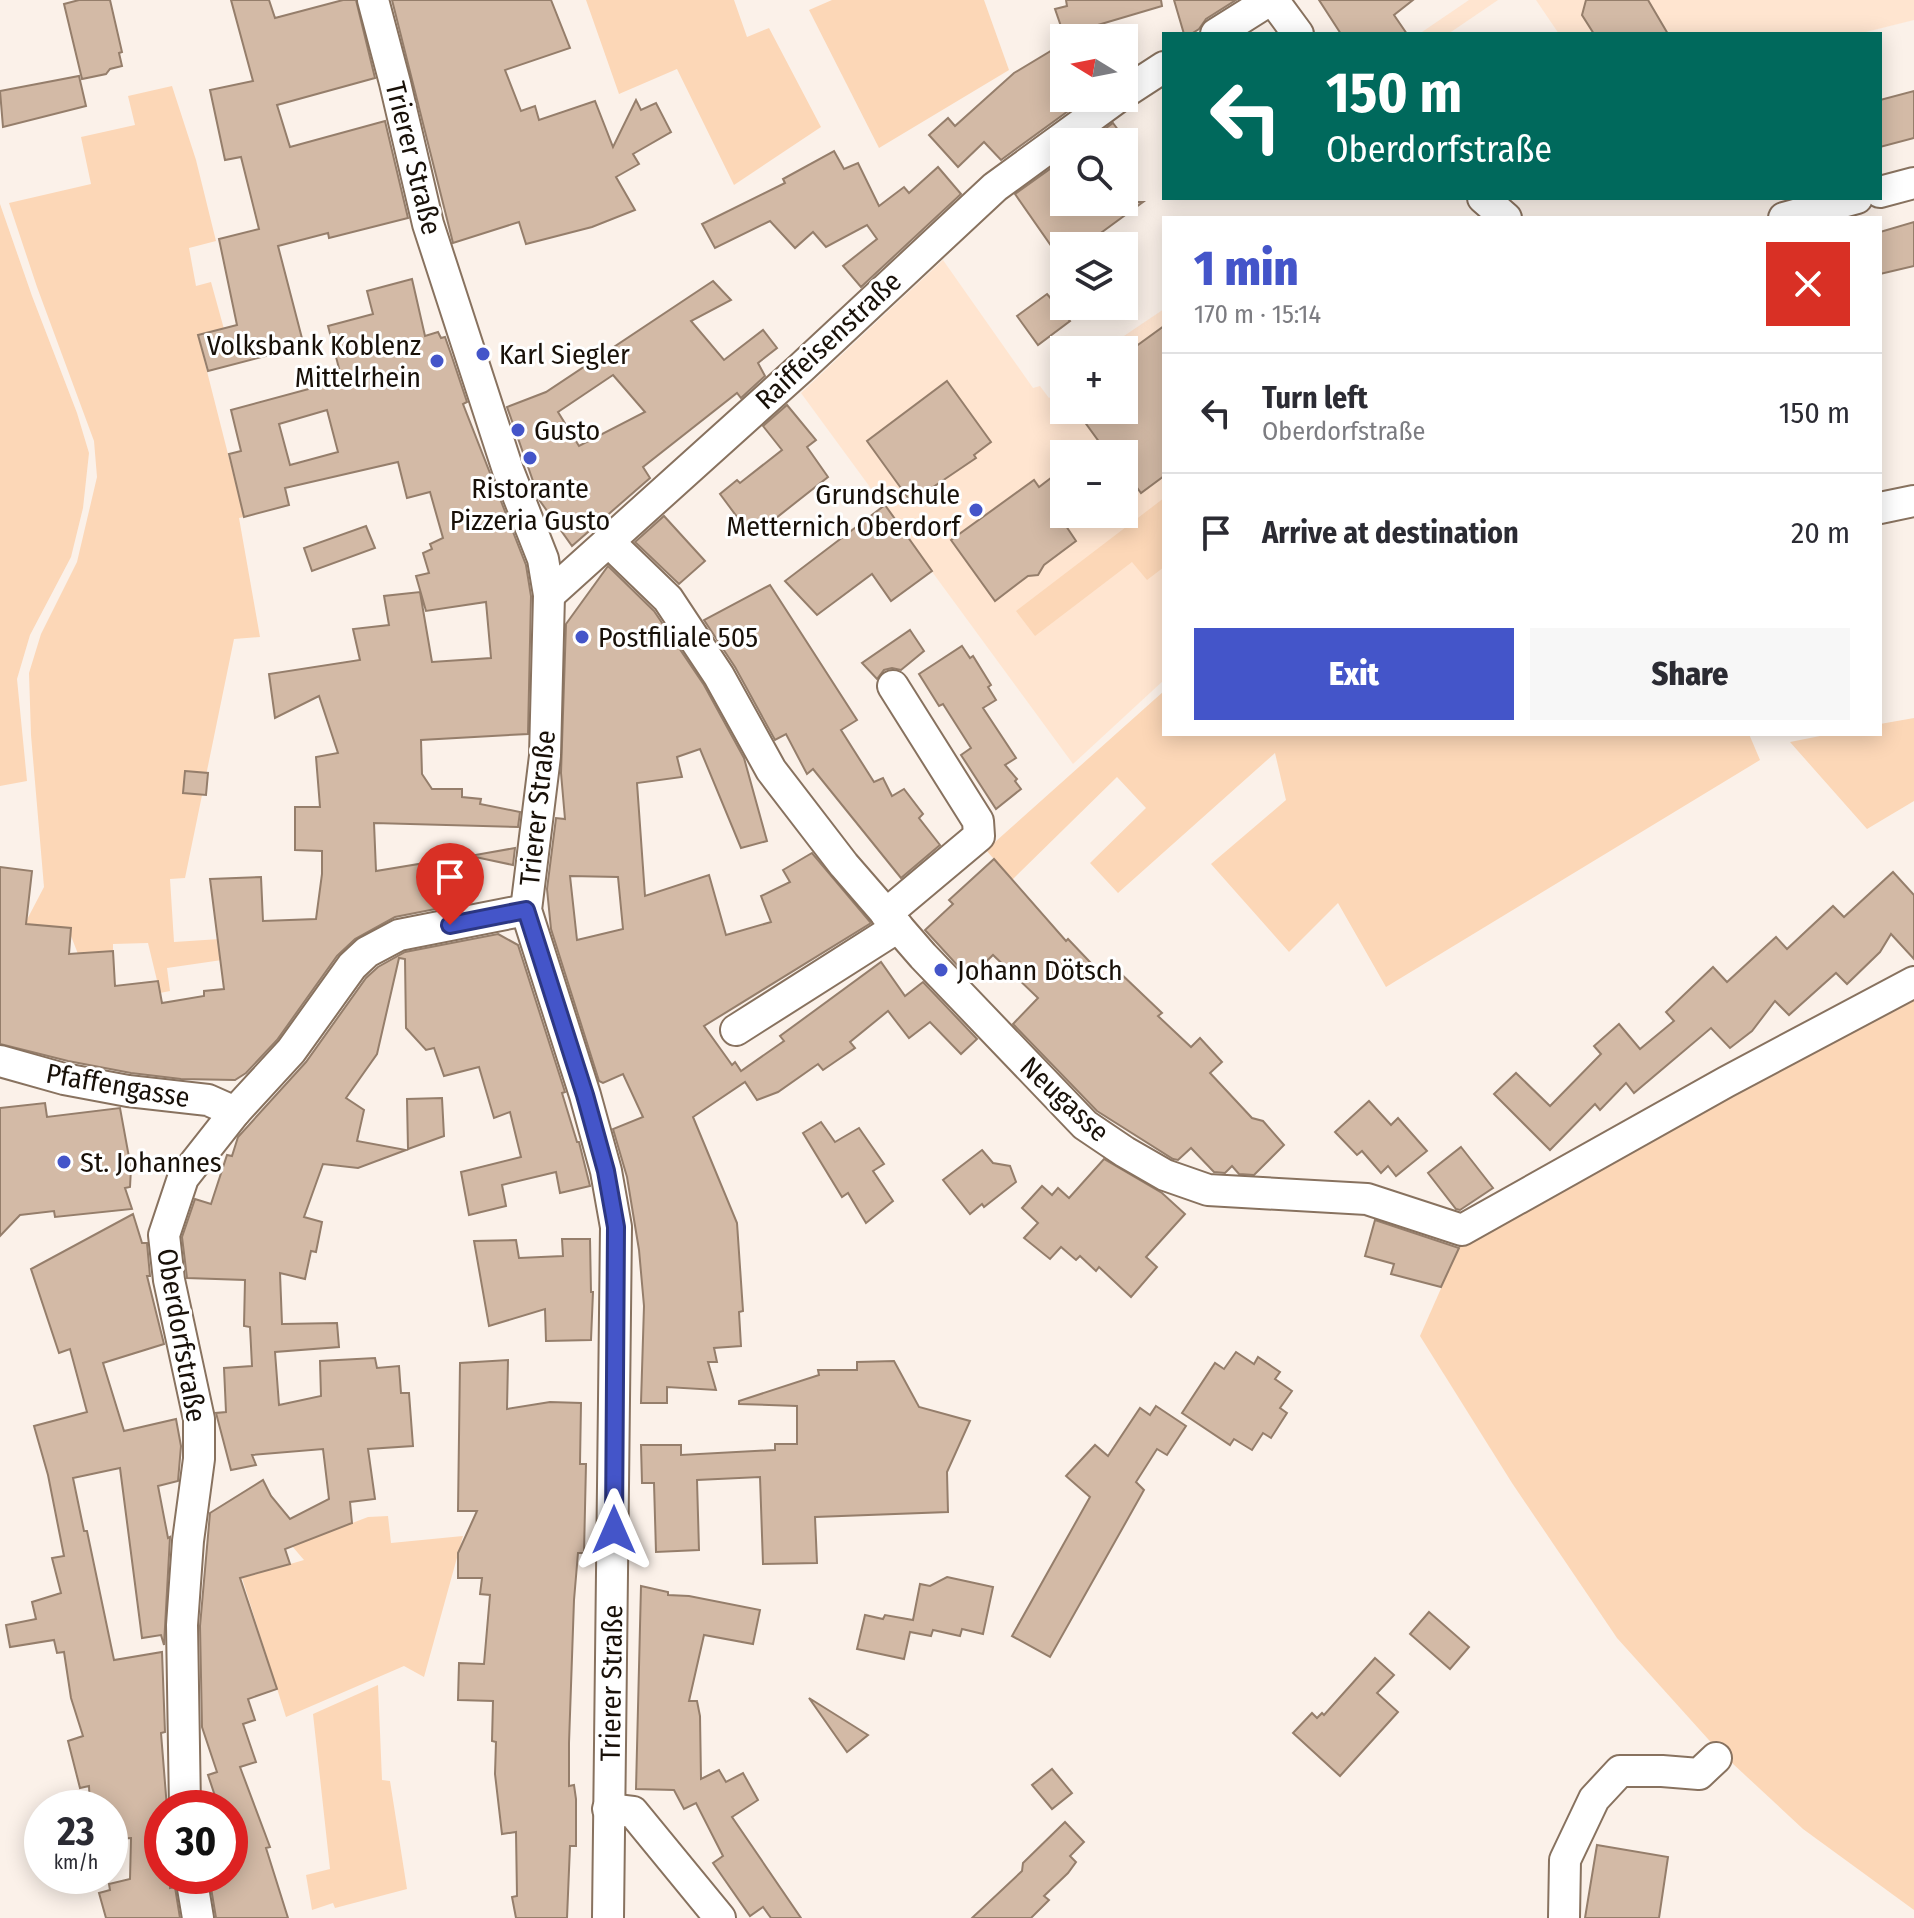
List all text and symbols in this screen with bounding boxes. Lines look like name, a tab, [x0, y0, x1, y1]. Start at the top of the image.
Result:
north arrow	[1050, 24, 1138, 112]
map controls	[1050, 24, 1138, 528]
text: 150 m	[1326, 60, 1462, 127]
icon: left	[1194, 64, 1298, 168]
street label: Trierer Straße	[379, 78, 448, 238]
button: search	[1050, 128, 1138, 216]
text: Oberdorfstraße	[1326, 128, 1552, 172]
button: layers	[1050, 232, 1138, 320]
text: 1 min	[1194, 240, 1298, 298]
button: close	[1766, 242, 1850, 326]
street label: Raiffeisenstraße	[749, 265, 908, 416]
text: 170 m · 15:14	[1194, 299, 1321, 330]
place label: Volksbank Koblenz Mittelrhein	[207, 329, 421, 394]
button: +	[1050, 336, 1138, 424]
place label: Karl Siegler	[499, 338, 630, 371]
marker: Karl Siegler	[474, 345, 492, 363]
marker: Volksbank Koblenz Mittelrhein	[428, 352, 446, 370]
text: Turn left	[1262, 380, 1368, 416]
icon: left	[1194, 391, 1238, 435]
text: 150 m	[1779, 395, 1850, 431]
place label: Gusto	[534, 414, 600, 447]
text: Oberdorfstraße	[1262, 416, 1425, 447]
marker: Gusto	[509, 421, 527, 439]
button: −	[1050, 440, 1138, 528]
marker: Ristorante Pizzeria Gusto	[521, 449, 539, 467]
place label: Ristorante Pizzeria Gusto	[450, 472, 610, 537]
place label: Grundschule Metternich Oberdorf	[726, 478, 962, 543]
marker: Grundschule Metternich Oberdorf	[967, 501, 985, 519]
icon: arrive	[1194, 511, 1238, 555]
text: Arrive at destination	[1262, 515, 1519, 551]
text: 20 m	[1791, 515, 1850, 551]
place label: Postfiliale 505	[598, 621, 758, 654]
marker: Postfiliale 505	[573, 628, 591, 646]
button: Exit	[1194, 628, 1514, 720]
button: Share	[1530, 628, 1850, 720]
street label: Trierer Straße	[513, 729, 562, 888]
pin	[416, 843, 484, 925]
icon: arrive	[428, 855, 472, 899]
place label: Johann Dötsch	[957, 954, 1123, 987]
marker: Johann Dötsch	[932, 961, 950, 979]
street label: Neugasse	[1014, 1050, 1116, 1149]
street label: Pfaffengasse	[43, 1057, 192, 1114]
place label: St. Johannes	[80, 1146, 222, 1179]
marker: St. Johannes	[55, 1153, 73, 1171]
street label: Oberdorfstraße	[150, 1246, 213, 1425]
position arrow	[572, 1488, 656, 1572]
street label: Trierer Straße	[594, 1605, 629, 1762]
speed limit sign: 30	[144, 1790, 248, 1894]
text: 23	[57, 1808, 95, 1856]
text: km/h	[54, 1850, 98, 1874]

